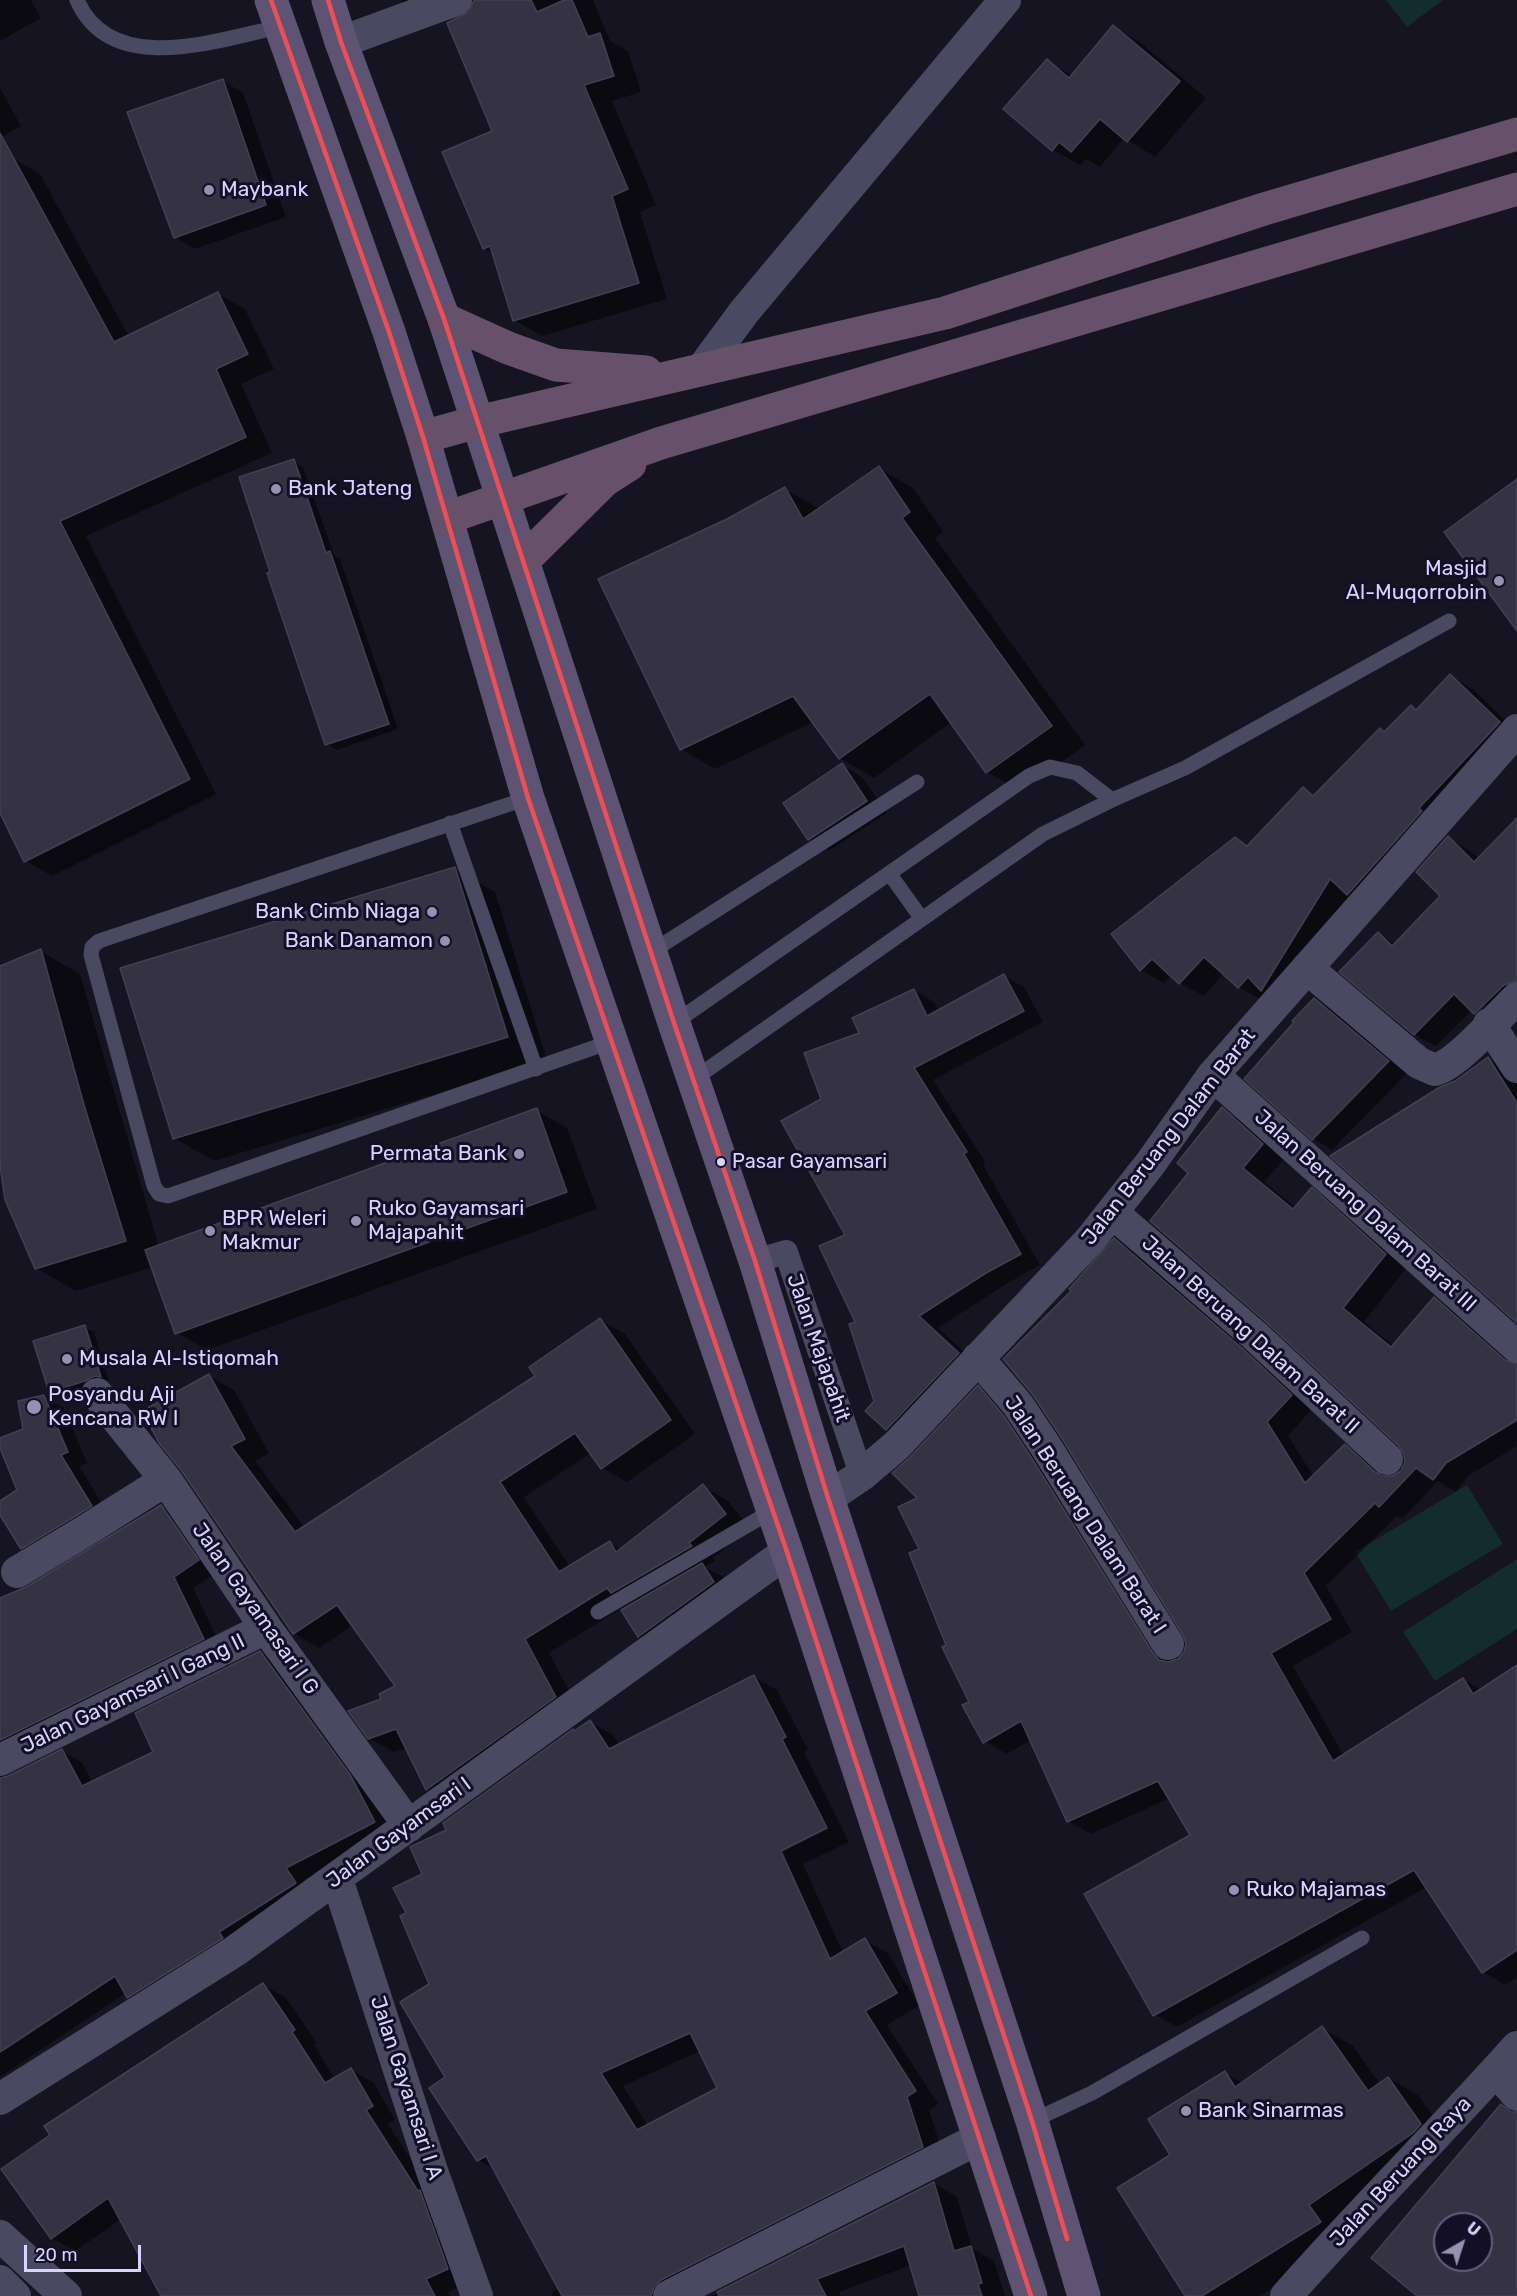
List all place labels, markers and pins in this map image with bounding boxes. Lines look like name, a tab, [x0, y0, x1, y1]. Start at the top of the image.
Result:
place label: Maybank	[221, 177, 308, 203]
marker: Maybank	[202, 183, 216, 197]
place label: Bank Jateng	[288, 476, 412, 502]
marker: Bank Jateng	[269, 482, 283, 496]
place label: Masjid Al-Muqorrobin	[1346, 556, 1487, 606]
marker: Masjid Al-Muqorrobin	[1492, 574, 1506, 588]
place label: Bank Cimb Niaga	[255, 899, 420, 925]
marker: Bank Cimb Niaga	[425, 905, 439, 919]
place label: Bank Danamon	[285, 928, 433, 954]
marker: Bank Danamon	[438, 934, 452, 948]
place label: Permata Bank	[370, 1141, 507, 1167]
marker: Permata Bank	[512, 1147, 526, 1161]
place label: Pasar Gayamsari	[732, 1150, 887, 1174]
marker: Pasar Gayamsari	[715, 1156, 727, 1168]
place label: Ruko Gayamsari Majapahit	[368, 1196, 524, 1246]
place label: BPR Weleri Makmur	[222, 1206, 326, 1256]
marker: Ruko Gayamsari Majapahit	[349, 1214, 363, 1228]
marker: BPR Weleri Makmur	[203, 1224, 217, 1238]
place label: Musala Al-Istiqomah	[79, 1346, 279, 1372]
marker: Musala Al-Istiqomah	[60, 1352, 74, 1366]
place label: Posyandu Aji Kencana RW I	[48, 1382, 178, 1432]
marker: Posyandu Aji Kencana RW I	[25, 1398, 43, 1416]
place label: Ruko Majamas	[1246, 1877, 1386, 1903]
marker: Ruko Majamas	[1227, 1883, 1241, 1897]
place label: Bank Sinarmas	[1198, 2098, 1344, 2124]
marker: Bank Sinarmas	[1179, 2104, 1193, 2118]

